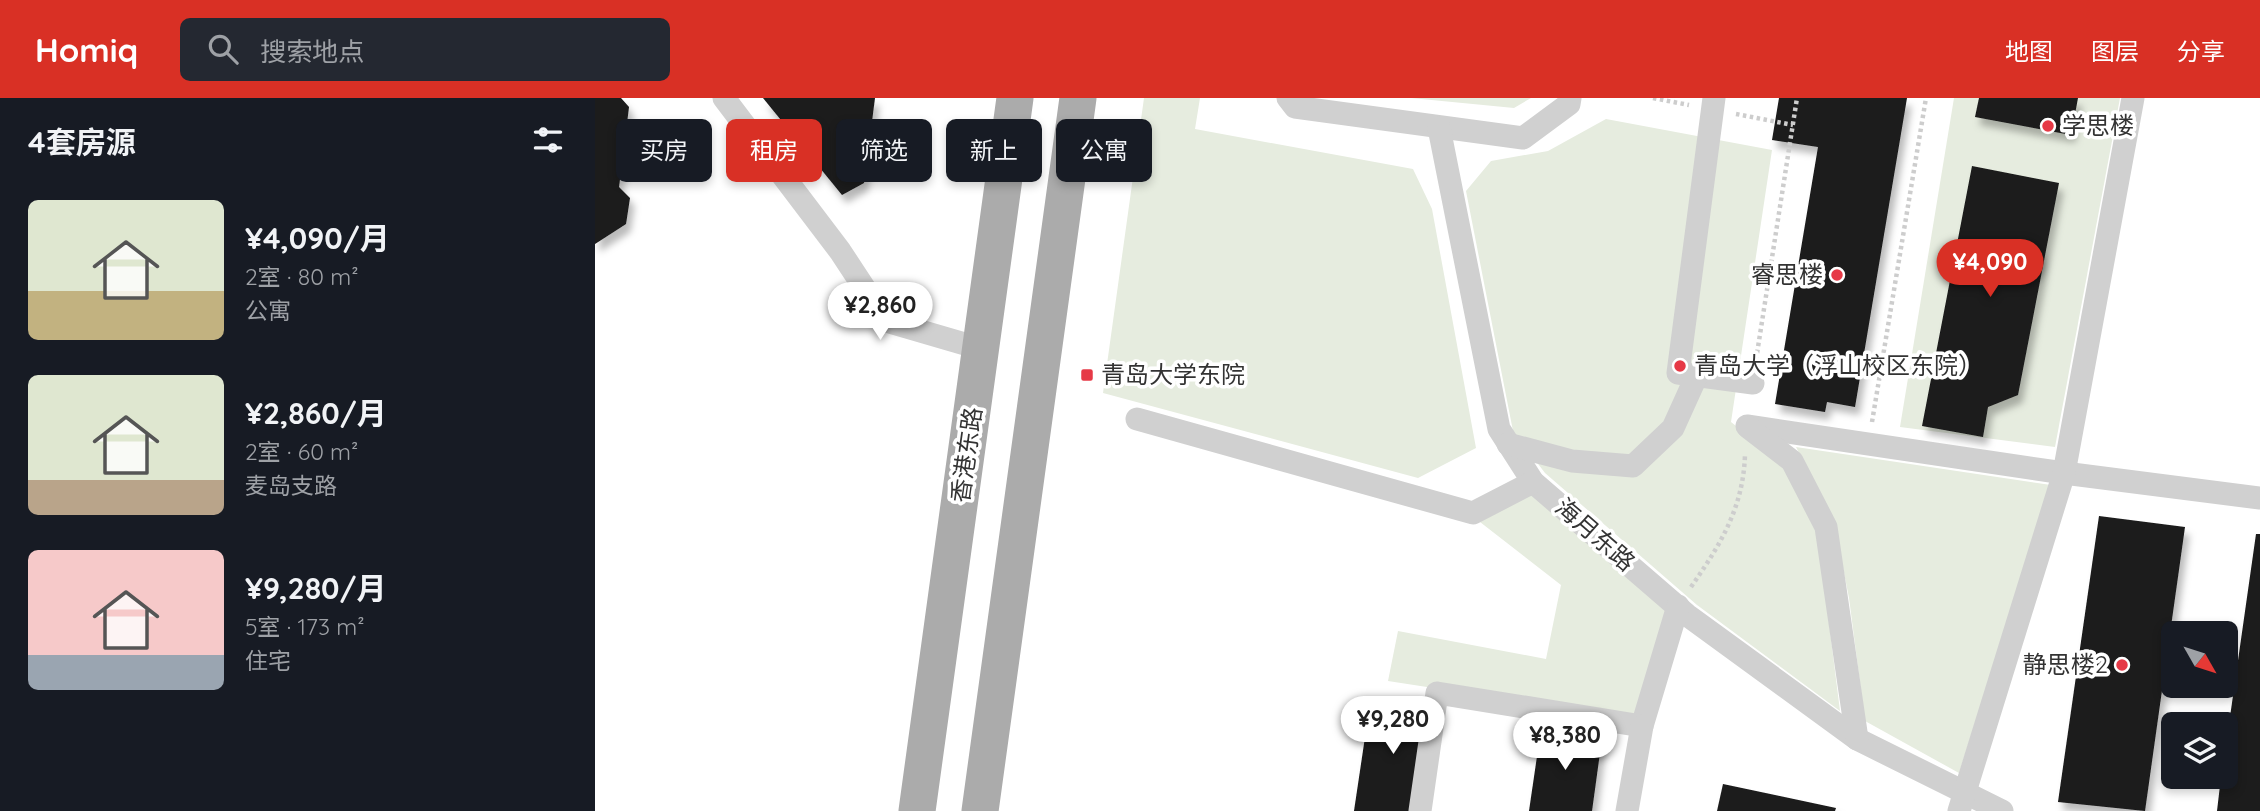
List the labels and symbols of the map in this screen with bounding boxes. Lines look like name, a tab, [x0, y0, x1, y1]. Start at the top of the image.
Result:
place label: 学思楼	[2062, 110, 2134, 140]
marker: 学思楼	[2040, 118, 2056, 134]
pin: ¥4,090	[1933, 240, 2047, 299]
place label: 睿思楼	[1751, 259, 1823, 289]
marker: 睿思楼	[1829, 267, 1845, 283]
pin: ¥2,860	[823, 282, 937, 342]
place label: 青岛大学（浮山校区东院）	[1694, 350, 1982, 380]
marker: 青岛大学（浮山校区东院）	[1672, 358, 1688, 374]
place label: 青岛大学东院	[1101, 359, 1245, 389]
marker: 青岛大学东院	[1079, 367, 1095, 383]
street label: 香港东路	[944, 405, 988, 504]
street label: 海月东路	[1550, 491, 1642, 577]
north arrow	[2161, 621, 2238, 698]
place label: 静思楼2	[2023, 649, 2108, 679]
marker: 静思楼2	[2114, 657, 2130, 673]
pin: ¥9,280	[1336, 696, 1450, 756]
pin: ¥8,380	[1508, 712, 1622, 772]

